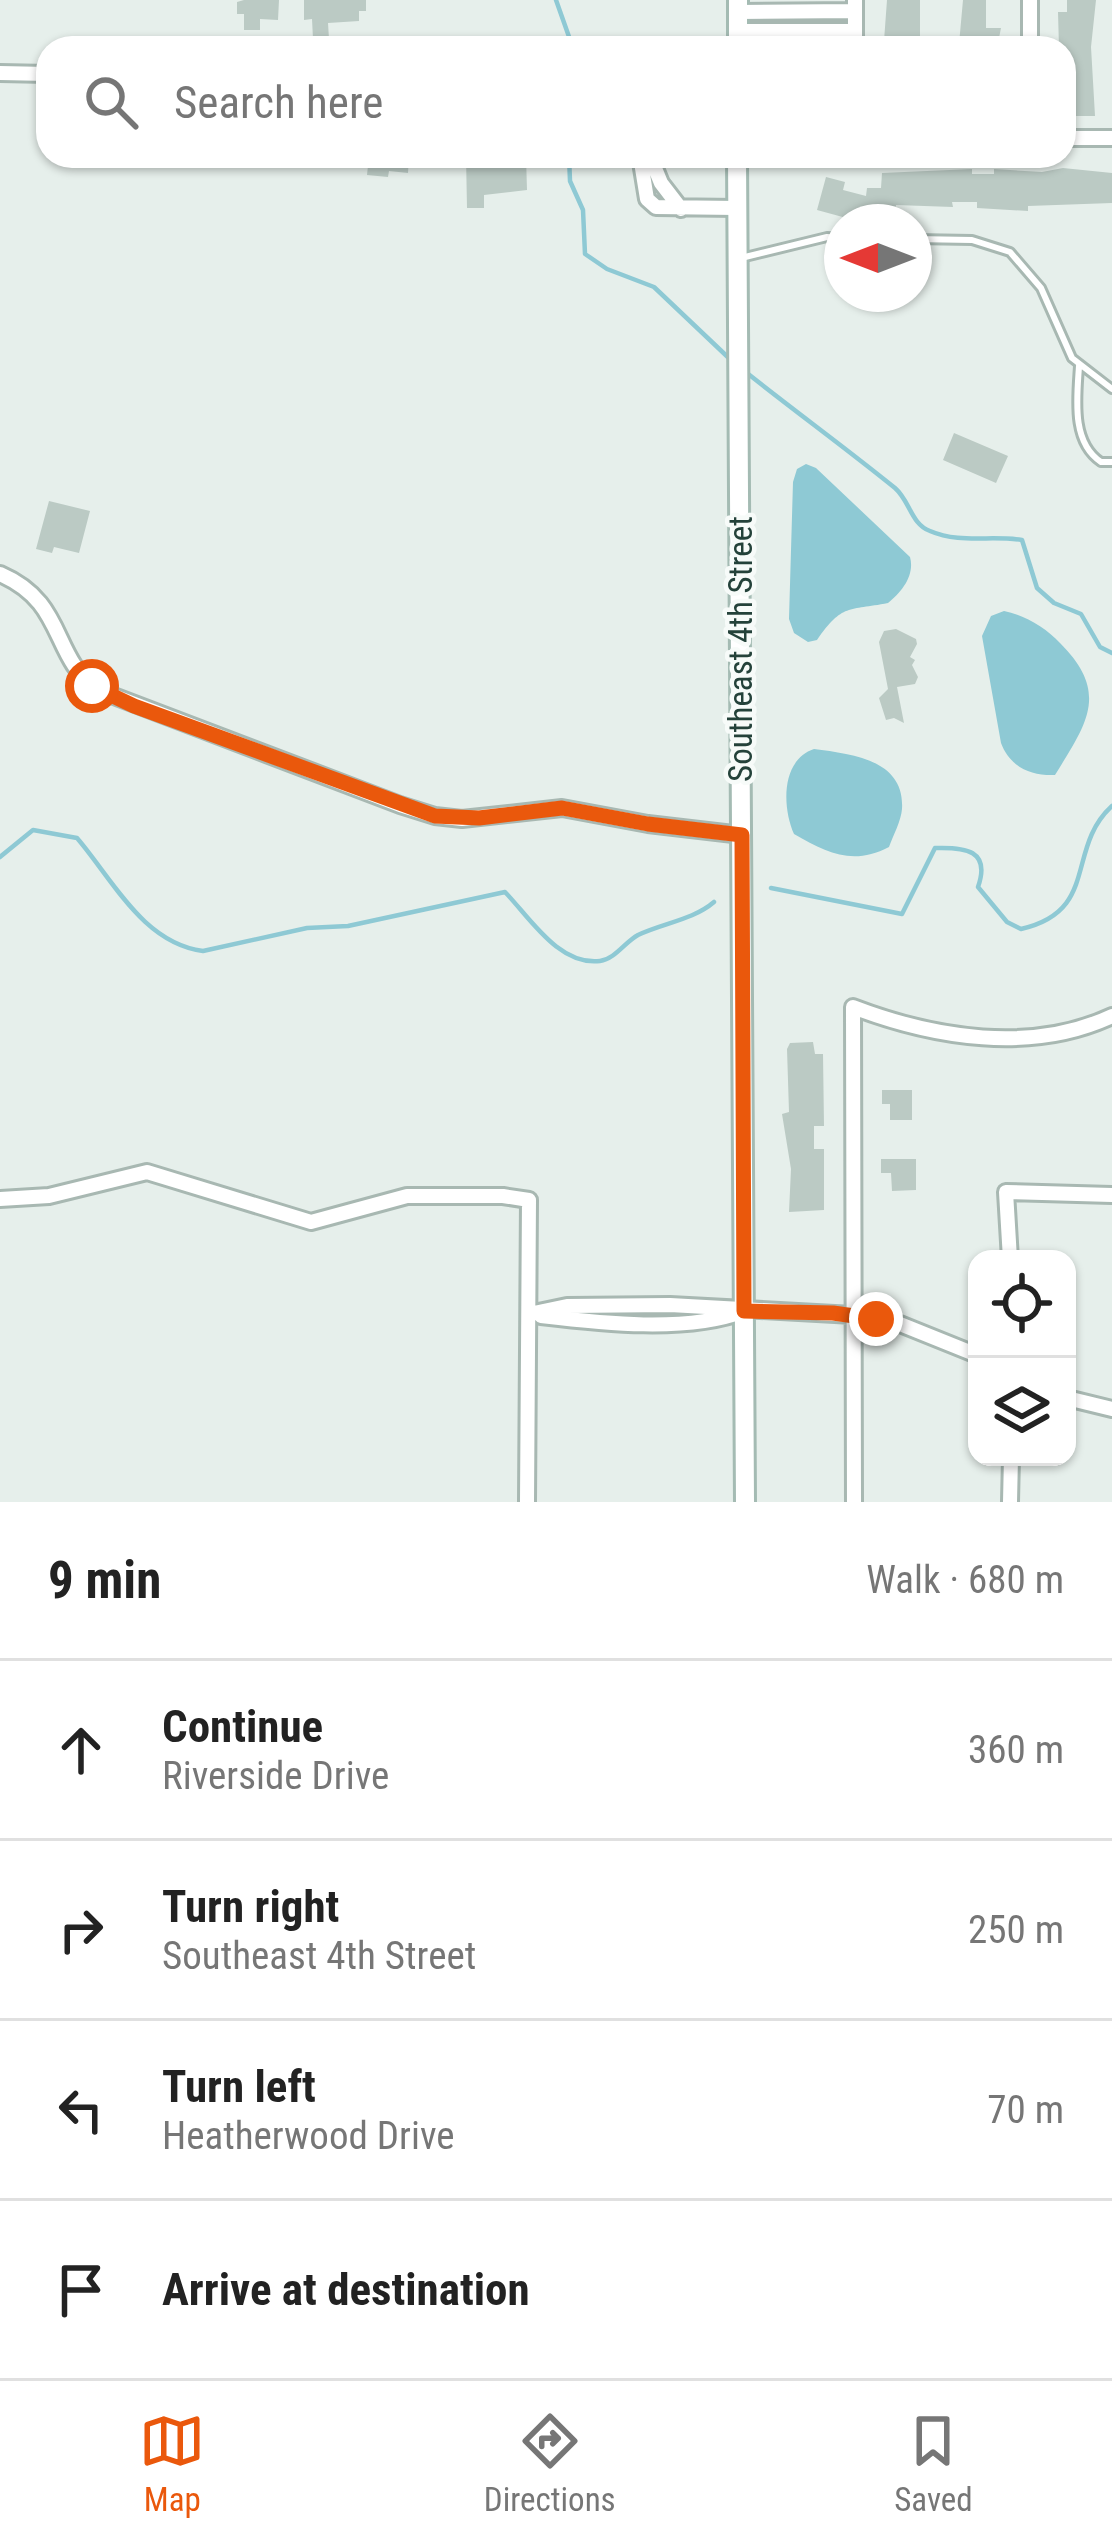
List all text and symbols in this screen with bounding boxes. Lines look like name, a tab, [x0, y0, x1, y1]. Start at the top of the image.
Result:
search box	[36, 36, 1076, 168]
icon: search	[78, 69, 144, 135]
text: Search here	[174, 76, 383, 129]
north arrow	[824, 204, 932, 312]
street label: Southeast 4th Street	[721, 516, 760, 782]
route start	[65, 659, 119, 713]
map controls	[968, 1250, 1076, 1466]
button: locate	[968, 1250, 1076, 1358]
route end	[849, 1292, 903, 1346]
button: layers	[968, 1358, 1076, 1466]
text: 9 min	[48, 1551, 161, 1610]
text: Walk · 680 m	[866, 1557, 1064, 1603]
text: Continue	[162, 1700, 323, 1753]
icon: ahead	[48, 1717, 114, 1783]
text: 360 m	[968, 1727, 1064, 1773]
text: Riverside Drive	[162, 1753, 389, 1799]
text: Turn right	[162, 1880, 339, 1933]
icon: right	[48, 1897, 114, 1963]
text: 250 m	[968, 1907, 1064, 1953]
text: Southeast 4th Street	[162, 1933, 476, 1979]
text: Turn left	[162, 2060, 316, 2113]
icon: left	[48, 2077, 114, 2143]
text: 70 m	[987, 2087, 1064, 2133]
text: Heatherwood Drive	[162, 2113, 455, 2159]
icon: arrive	[48, 2257, 114, 2323]
text: Arrive at destination	[162, 2263, 530, 2316]
tab: Map	[139, 2408, 205, 2519]
tab: Directions	[484, 2408, 616, 2519]
tab: Saved	[894, 2408, 973, 2519]

